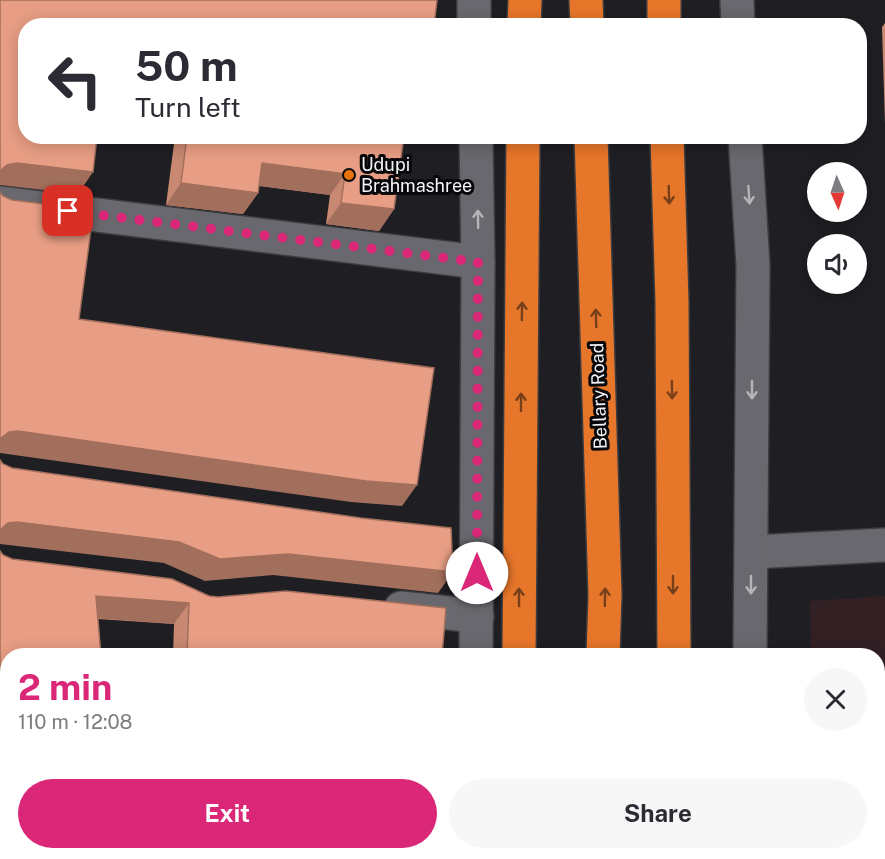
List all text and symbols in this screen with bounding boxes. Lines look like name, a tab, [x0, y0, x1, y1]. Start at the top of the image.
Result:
text: 50 m	[135, 41, 238, 90]
icon: left	[36, 42, 114, 120]
text: Turn left	[135, 91, 241, 123]
place label: Udupi Brahmashree	[361, 154, 472, 196]
north arrow	[807, 162, 867, 222]
map controls	[807, 162, 867, 294]
marker: Udupi Brahmashree	[342, 168, 356, 182]
one-way arrow	[663, 184, 674, 204]
one-way arrow	[743, 184, 754, 204]
pin	[42, 185, 93, 236]
icon: arrive	[51, 194, 84, 227]
one-way arrow	[472, 210, 483, 230]
button: sound	[807, 234, 867, 294]
one-way arrow	[516, 301, 528, 321]
one-way arrow	[591, 309, 602, 329]
street label: Bellary Road	[586, 342, 611, 450]
one-way arrow	[666, 379, 678, 399]
one-way arrow	[746, 379, 758, 399]
one-way arrow	[515, 393, 527, 413]
position arrow	[445, 541, 509, 605]
one-way arrow	[667, 574, 679, 594]
one-way arrow	[745, 574, 757, 594]
one-way arrow	[513, 588, 525, 608]
one-way arrow	[599, 588, 611, 608]
text: 2 min	[18, 666, 112, 708]
button: close	[804, 668, 867, 731]
text: 110 m · 12:08	[18, 710, 133, 734]
button: Exit	[18, 779, 437, 848]
button: Share	[449, 779, 867, 848]

